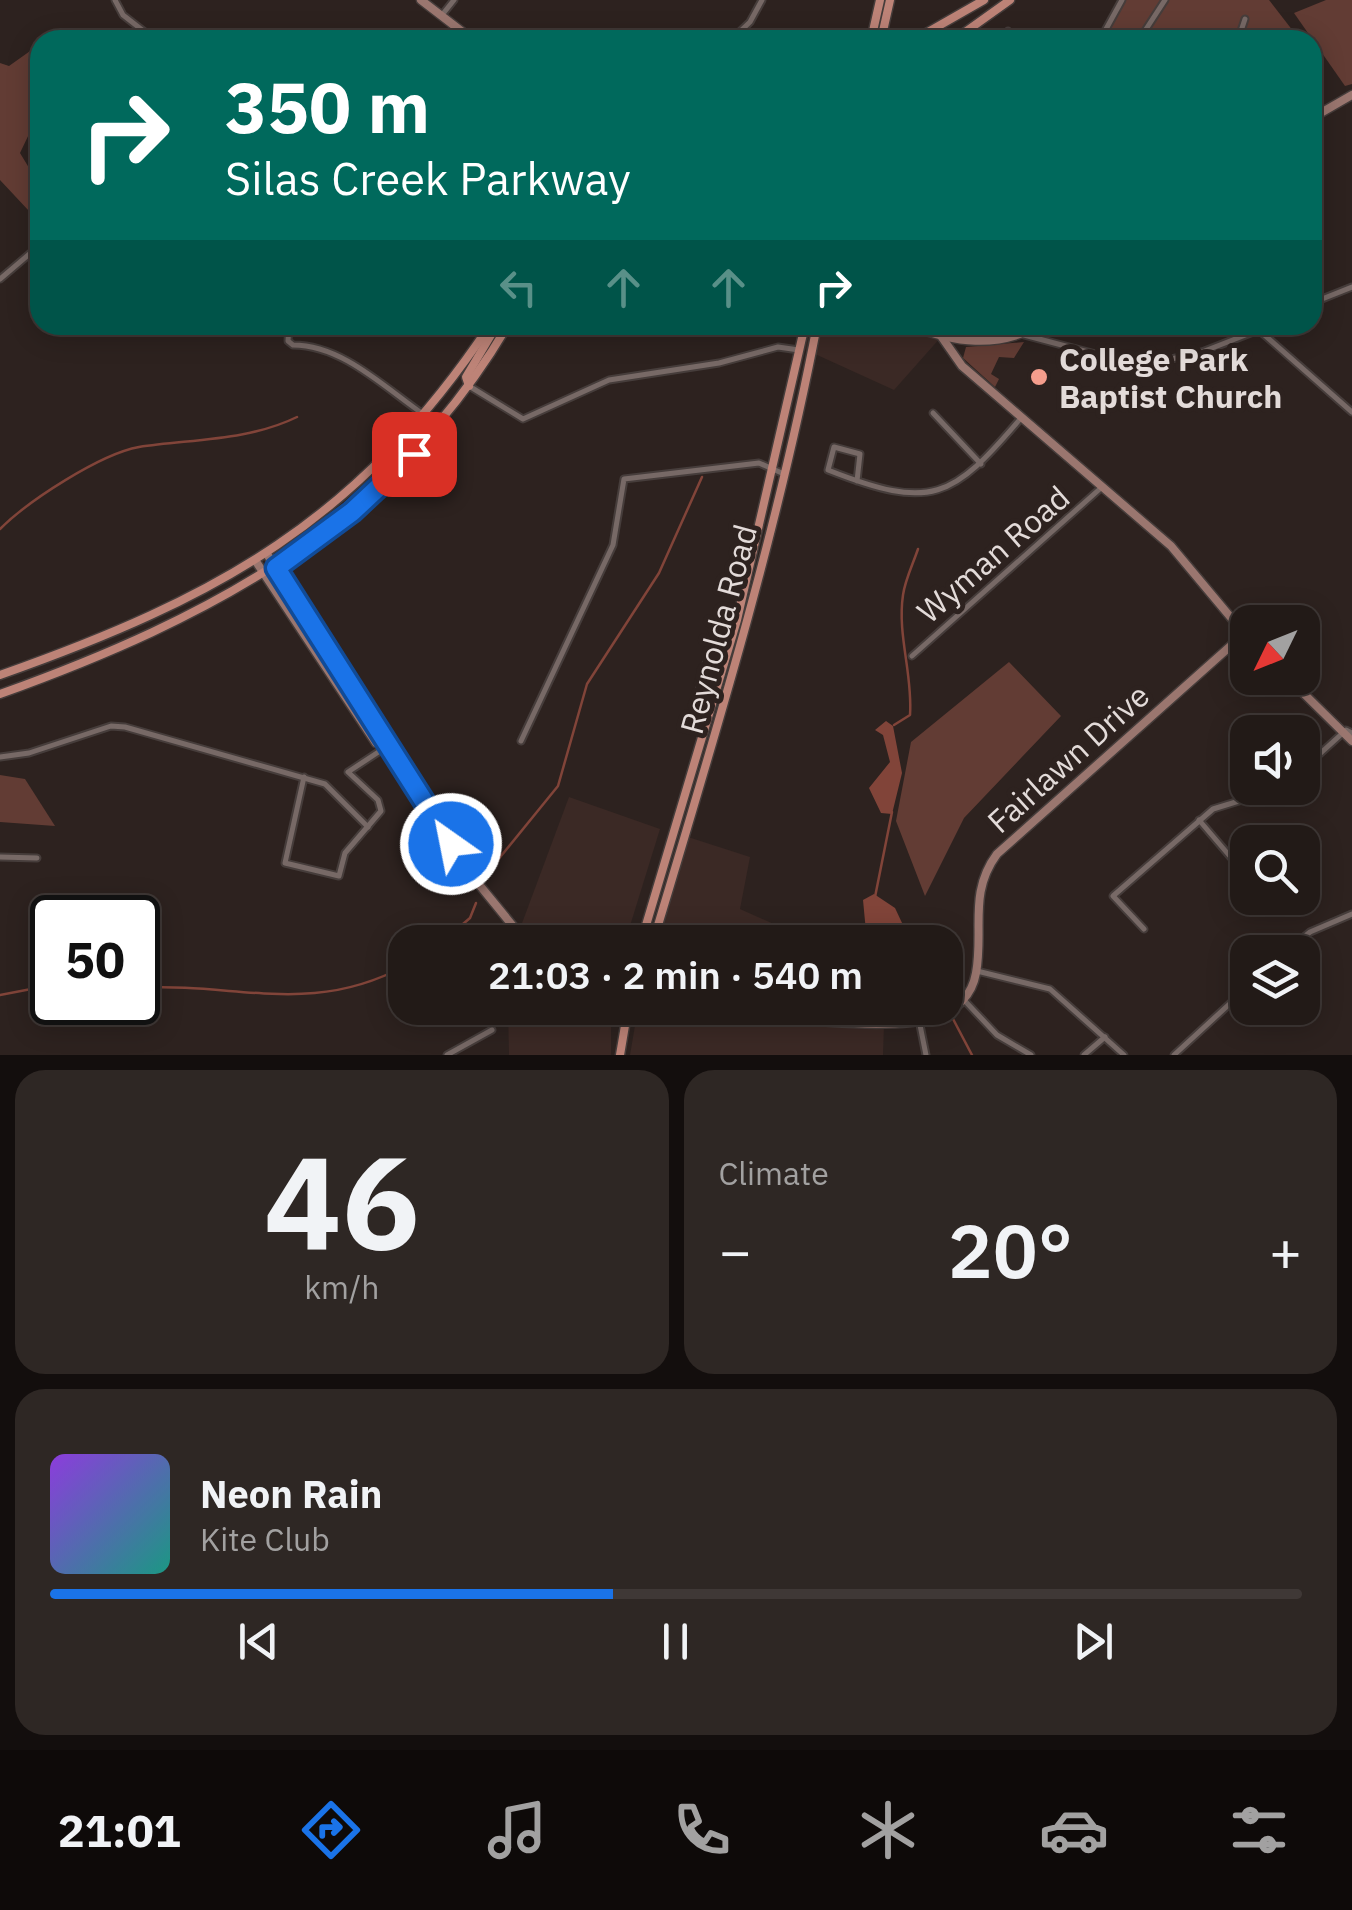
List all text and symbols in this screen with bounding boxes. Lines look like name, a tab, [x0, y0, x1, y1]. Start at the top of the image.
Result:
text: 350 m	[225, 61, 430, 152]
icon: right	[60, 70, 190, 200]
text: Silas Creek Parkway	[225, 149, 631, 207]
icon: left	[491, 260, 546, 315]
icon: ahead	[596, 260, 651, 315]
icon: ahead	[701, 260, 756, 315]
icon: right	[806, 260, 861, 315]
place label: College Park Baptist Church	[1059, 338, 1282, 417]
marker: College Park Baptist Church	[1028, 366, 1050, 388]
pin	[372, 412, 457, 497]
icon: arrive	[387, 427, 442, 482]
street label: Wyman Road	[908, 476, 1078, 632]
street label: Reynolda Road	[670, 520, 766, 738]
north arrow	[1230, 605, 1320, 695]
map controls	[1230, 605, 1320, 1025]
street label: Fairlawn Drive	[978, 674, 1158, 842]
button: sound	[1230, 715, 1320, 805]
position arrow	[399, 792, 503, 896]
button: search	[1230, 825, 1320, 915]
speed limit sign: 50	[30, 895, 160, 1025]
button: layers	[1230, 935, 1320, 1025]
text: 21:03 · 2 min · 540 m	[488, 950, 863, 999]
text: 46	[264, 1116, 420, 1285]
text: Climate	[719, 1152, 829, 1194]
text: 20°	[948, 1201, 1073, 1299]
text: −	[719, 1215, 752, 1286]
text: +	[1269, 1215, 1302, 1286]
text: km/h	[304, 1266, 379, 1308]
text: Neon Rain	[200, 1469, 382, 1518]
text: Kite Club	[200, 1518, 330, 1560]
icon: previous	[231, 1614, 286, 1669]
icon: pause	[648, 1614, 703, 1669]
icon: next	[1066, 1614, 1121, 1669]
icon: directions	[296, 1795, 366, 1865]
icon: music	[482, 1795, 552, 1865]
icon: phone	[667, 1795, 737, 1865]
icon: climate	[853, 1795, 923, 1865]
icon: car	[1039, 1795, 1109, 1865]
icon: filters	[1224, 1795, 1294, 1865]
text: 21:01	[58, 1801, 181, 1859]

